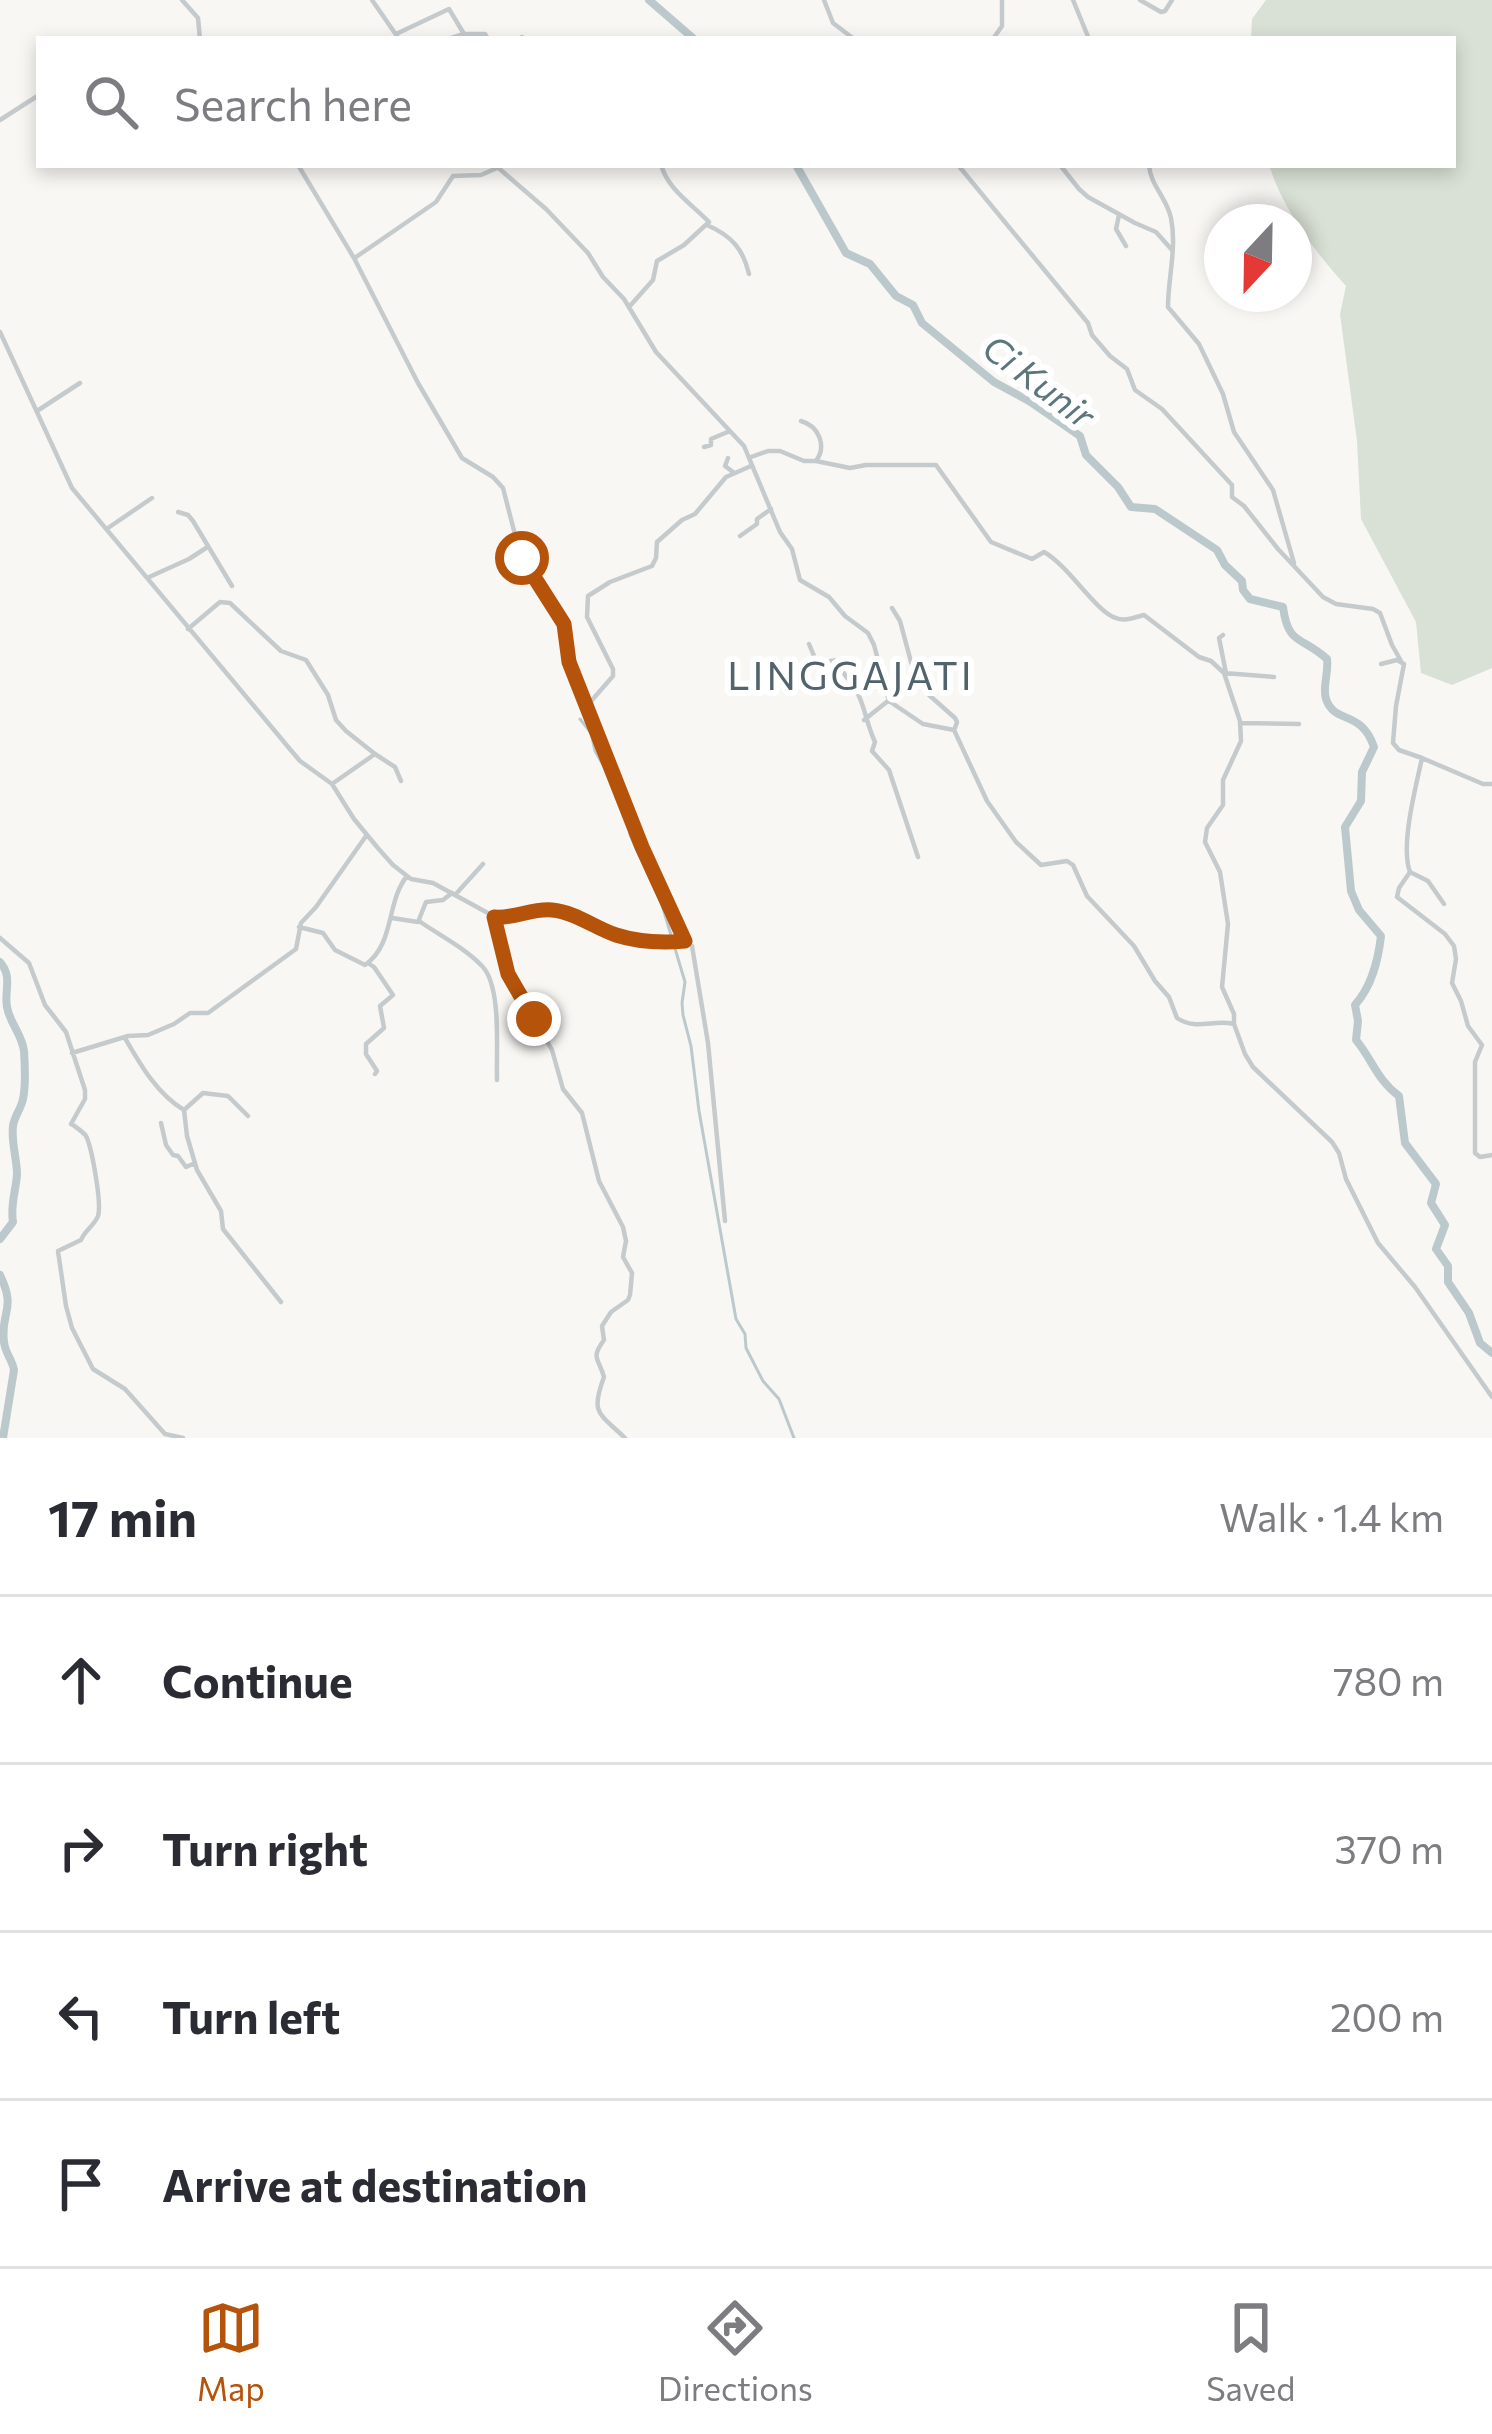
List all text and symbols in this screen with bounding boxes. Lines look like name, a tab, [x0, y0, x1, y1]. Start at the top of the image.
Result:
search box	[36, 36, 1456, 168]
icon: search	[78, 69, 144, 135]
text: Search here	[174, 75, 412, 130]
north arrow	[1204, 204, 1312, 312]
water label: Ci Kunir	[975, 324, 1106, 437]
route start	[495, 531, 549, 585]
district label: LINGGAJATI	[727, 650, 975, 698]
route end	[507, 992, 561, 1046]
text: 17 min	[48, 1485, 197, 1548]
text: Walk · 1.4 km	[1219, 1492, 1444, 1540]
icon: ahead	[48, 1647, 114, 1713]
text: Continue	[162, 1652, 353, 1707]
text: 780 m	[1333, 1656, 1444, 1704]
icon: right	[48, 1815, 114, 1881]
text: Turn right	[162, 1820, 368, 1875]
text: 370 m	[1334, 1824, 1444, 1872]
icon: left	[48, 1983, 114, 2049]
text: Turn left	[162, 1988, 340, 2043]
text: 200 m	[1330, 1992, 1444, 2040]
icon: arrive	[48, 2151, 114, 2217]
text: Arrive at destination	[162, 2156, 588, 2211]
tab: Map	[197, 2295, 265, 2408]
tab: Directions	[658, 2295, 813, 2408]
tab: Saved	[1206, 2295, 1295, 2408]

